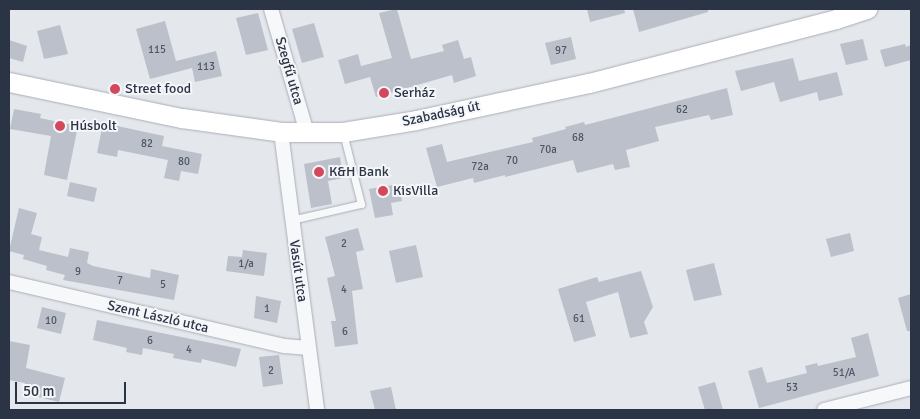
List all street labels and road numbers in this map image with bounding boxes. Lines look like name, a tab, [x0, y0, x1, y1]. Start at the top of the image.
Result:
street label: Szegfű utca	[271, 35, 307, 107]
street label: Szabadság út	[401, 98, 481, 130]
street label: Vasút utca	[285, 239, 311, 303]
street label: Szent László utca	[106, 297, 210, 337]

